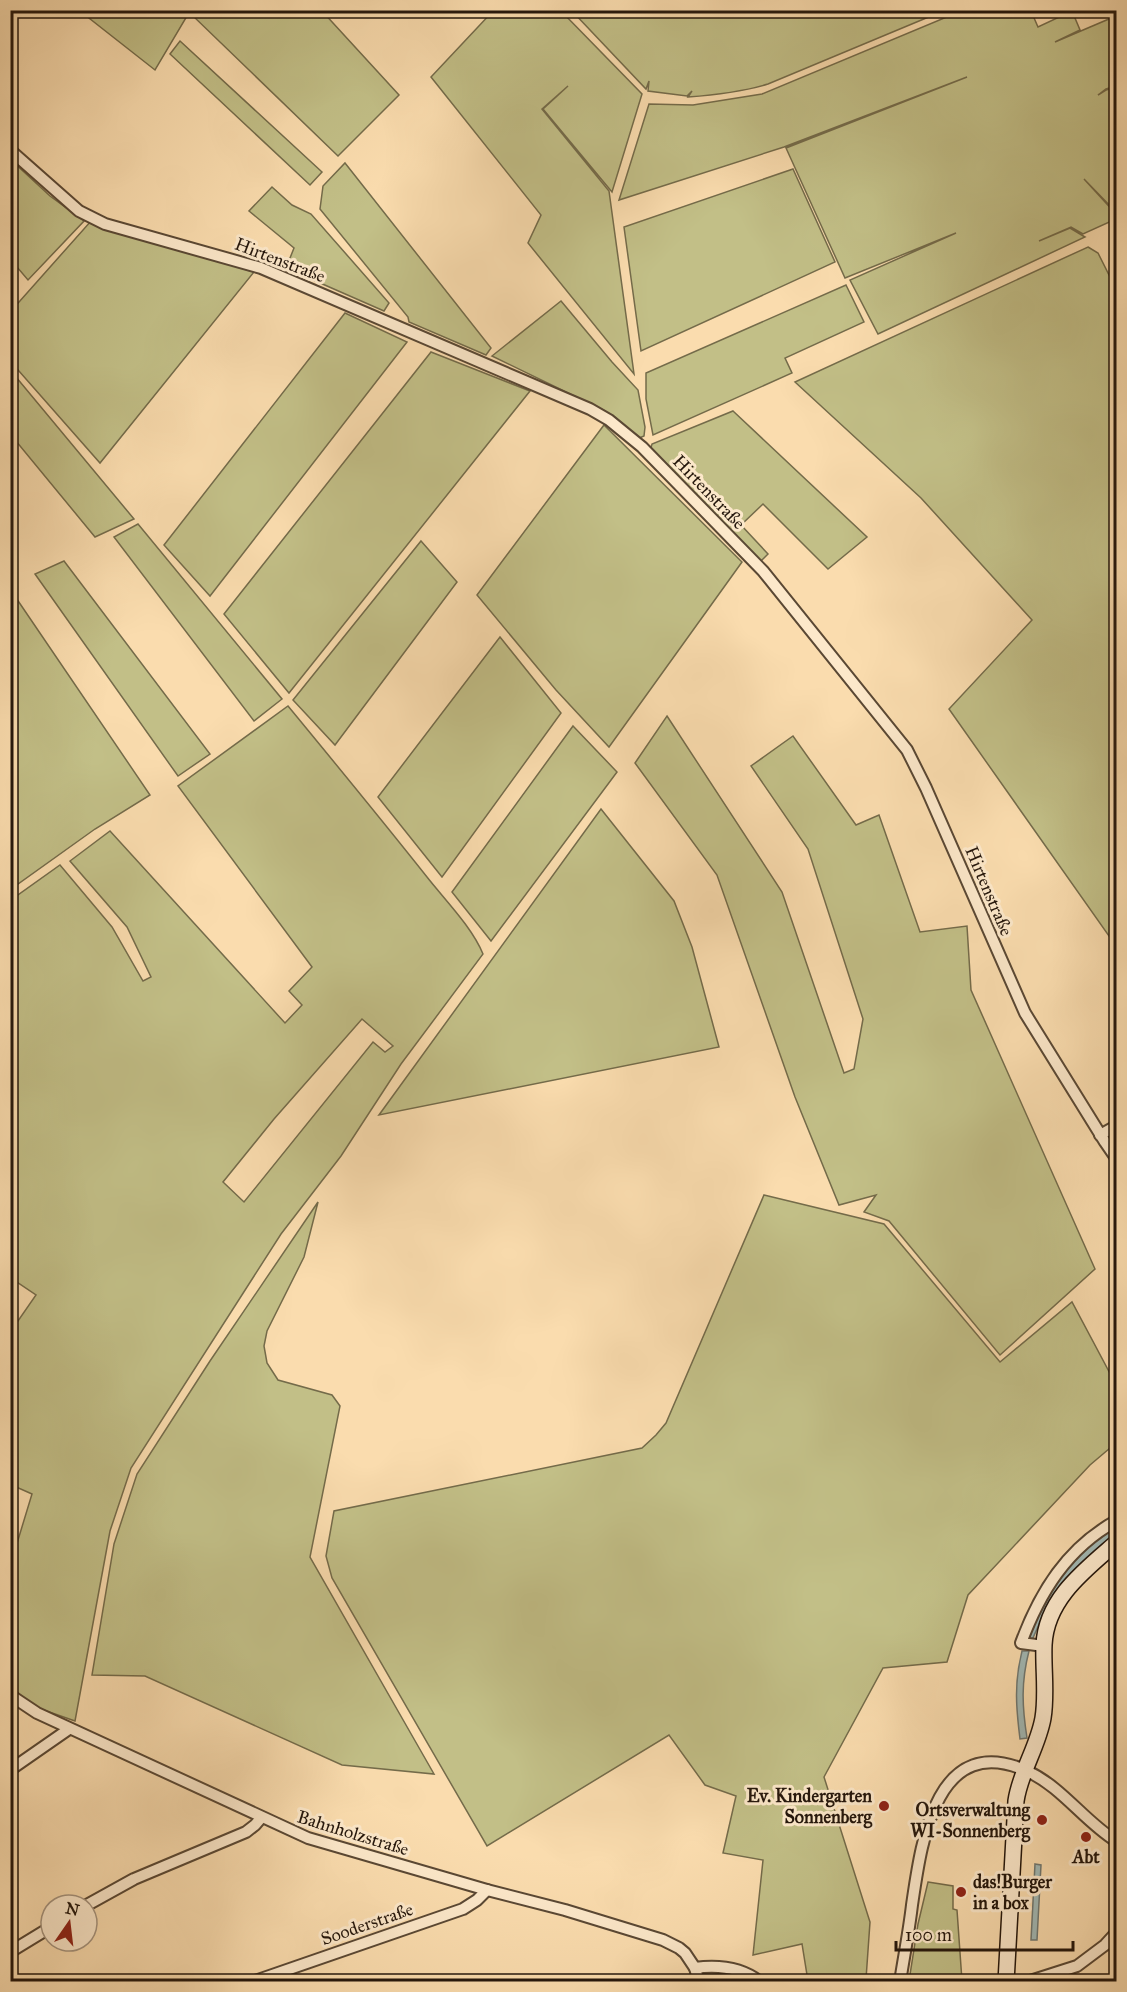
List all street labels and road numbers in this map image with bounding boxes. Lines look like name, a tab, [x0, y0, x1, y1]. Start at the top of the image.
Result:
street label: Hirtenstraße	[232, 233, 328, 287]
street label: Hirtenstraße	[668, 450, 750, 534]
street label: Hirtenstraße	[960, 843, 1018, 939]
street label: Bahnholzstraße	[294, 1806, 412, 1860]
street label: Sooderstraße	[318, 1898, 416, 1950]

